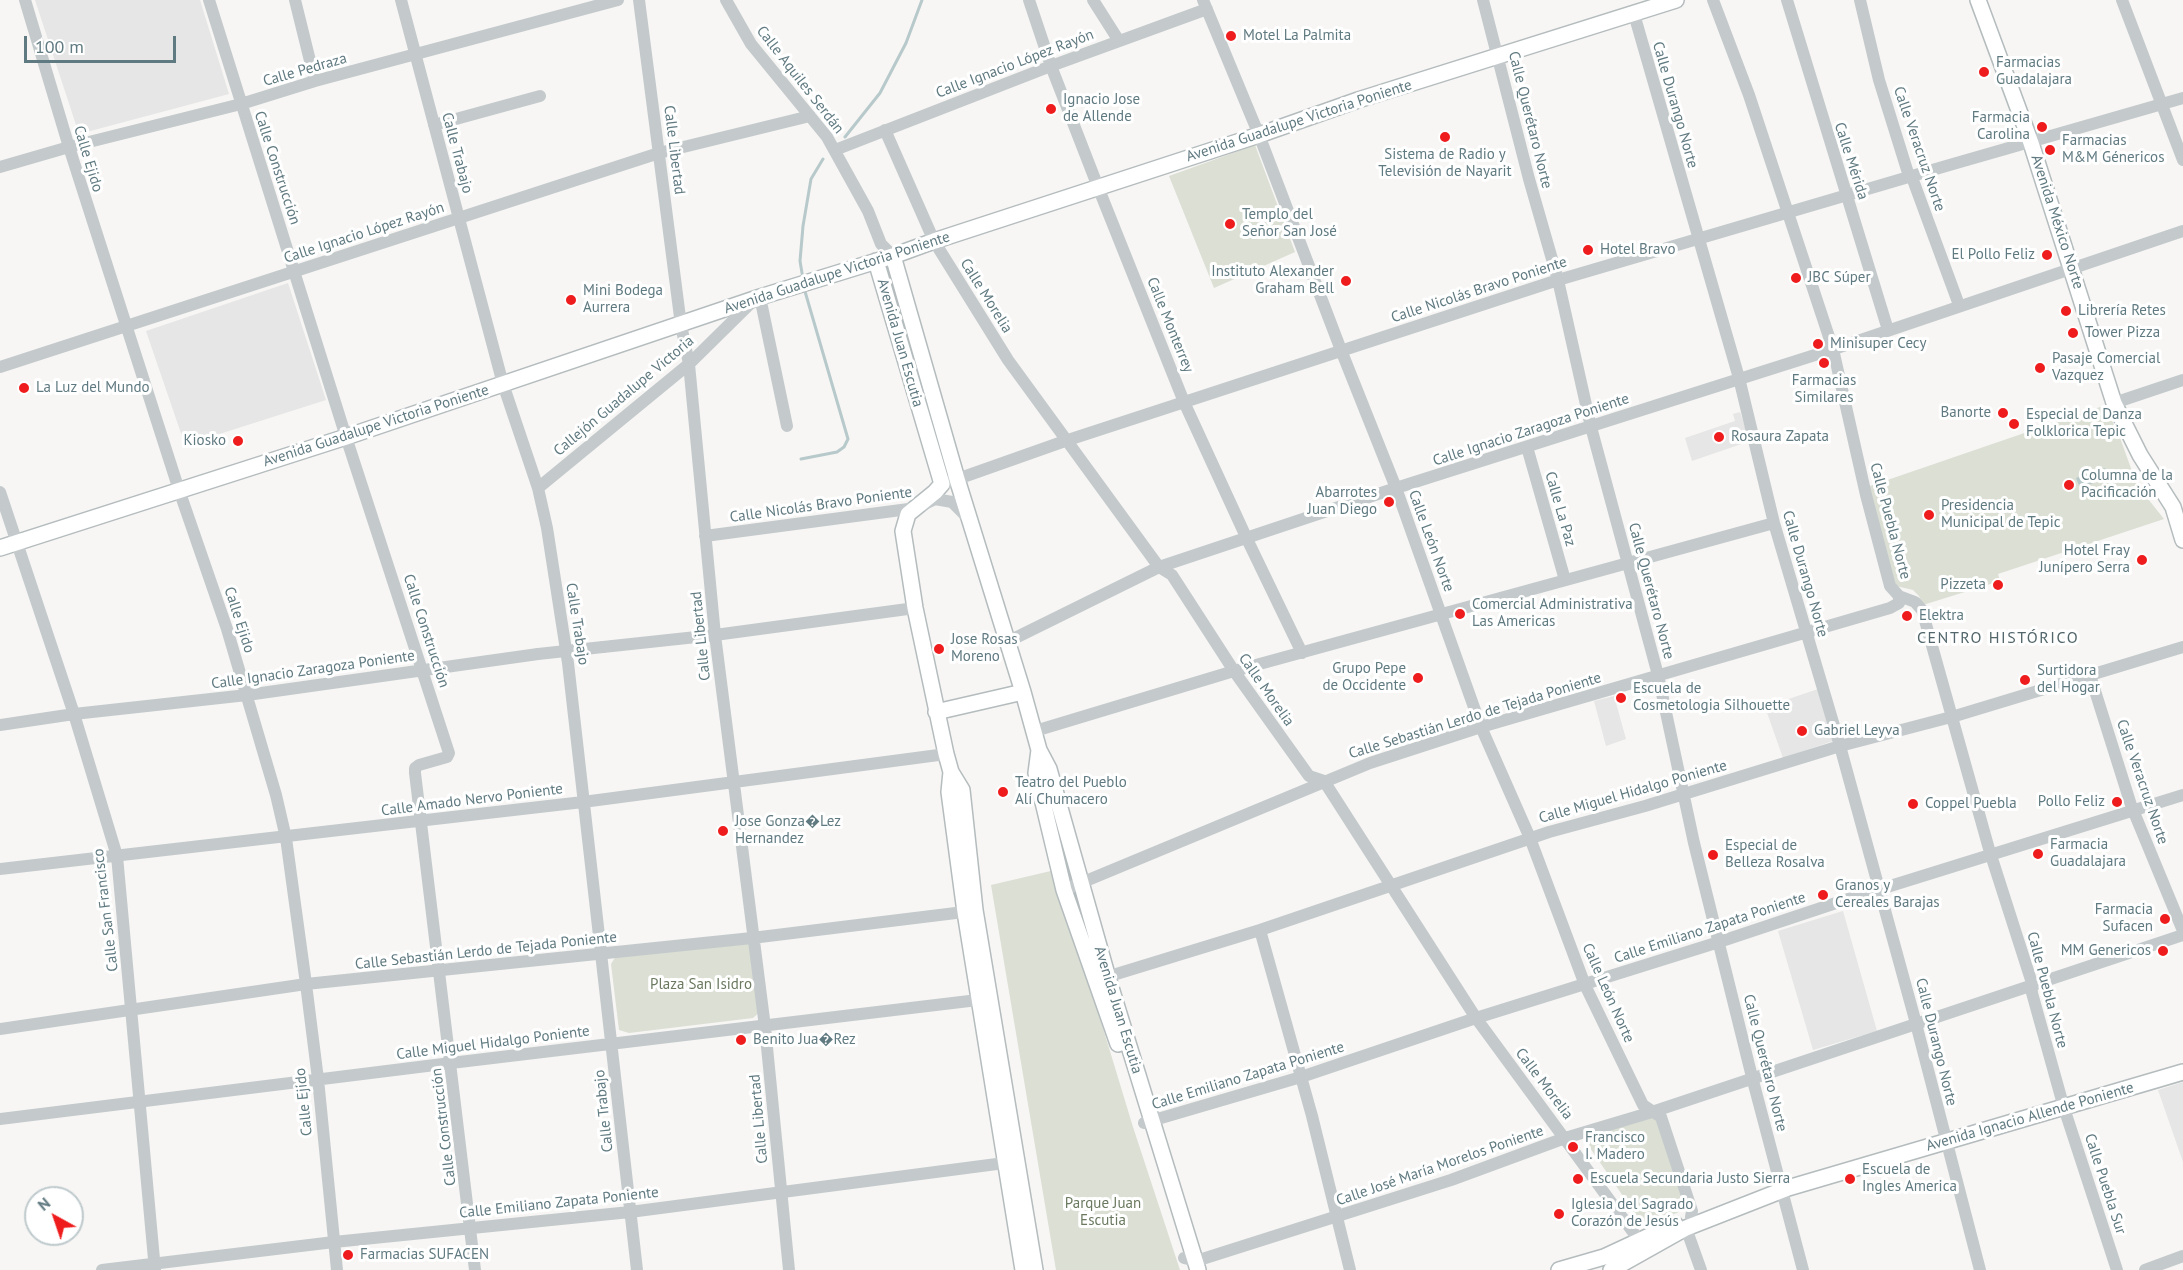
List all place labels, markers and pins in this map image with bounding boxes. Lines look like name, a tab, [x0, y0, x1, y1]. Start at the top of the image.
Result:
place label: Motel La Palmita	[1243, 27, 1351, 45]
marker: Motel La Palmita	[1224, 29, 1238, 43]
place label: Farmacias Guadalajara	[1996, 54, 2072, 89]
marker: Farmacias Guadalajara	[1977, 65, 1991, 79]
place label: Ignacio Jose de Allende	[1063, 91, 1140, 126]
marker: Ignacio Jose de Allende	[1044, 102, 1058, 116]
place label: Farmacia Carolina	[1972, 109, 2030, 144]
marker: Farmacia Carolina	[2035, 120, 2049, 134]
marker: Sistema de Radio y Televisión de Nayarit	[1438, 130, 1452, 144]
place label: Farmacias M&M Génericos	[2062, 132, 2164, 167]
marker: Farmacias M&M Génericos	[2043, 143, 2057, 157]
place label: Sistema de Radio y Televisión de Nayarit	[1378, 146, 1512, 181]
place label: Templo del Señor San José	[1242, 206, 1337, 241]
marker: Templo del Señor San José	[1223, 217, 1237, 231]
place label: Hotel Bravo	[1600, 241, 1675, 259]
marker: Hotel Bravo	[1581, 243, 1595, 257]
place label: El Pollo Feliz	[1951, 246, 2035, 264]
marker: El Pollo Feliz	[2040, 248, 2054, 262]
place label: Instituto Alexander Graham Bell	[1211, 263, 1334, 298]
place label: JBC Súper	[1808, 269, 1871, 287]
marker: JBC Súper	[1789, 271, 1803, 285]
marker: Instituto Alexander Graham Bell	[1339, 274, 1353, 288]
place label: Mini Bodega Aurrera	[583, 282, 663, 317]
marker: Mini Bodega Aurrera	[564, 293, 578, 307]
place label: Librería Retes	[2078, 302, 2166, 320]
marker: Librería Retes	[2059, 304, 2073, 318]
place label: Tower Pizza	[2085, 324, 2160, 342]
marker: Tower Pizza	[2066, 326, 2080, 340]
place label: Minisuper Cecy	[1830, 335, 1926, 353]
marker: Minisuper Cecy	[1811, 337, 1825, 351]
place label: Pasaje Comercial Vazquez	[2052, 350, 2160, 385]
marker: Farmacias Similares	[1817, 356, 1831, 370]
marker: Pasaje Comercial Vazquez	[2033, 361, 2047, 375]
place label: Farmacias Similares	[1792, 372, 1856, 407]
place label: La Luz del Mundo	[36, 379, 149, 397]
marker: La Luz del Mundo	[17, 381, 31, 395]
place label: Banorte	[1940, 404, 1991, 422]
marker: Banorte	[1996, 406, 2010, 420]
place label: Especial de Danza Folklorica Tepic	[2026, 406, 2142, 441]
marker: Especial de Danza Folklorica Tepic	[2007, 417, 2021, 431]
place label: Rosaura Zapata	[1731, 428, 1829, 446]
marker: Rosaura Zapata	[1712, 430, 1726, 444]
place label: Kiosko	[183, 432, 226, 450]
marker: Kiosko	[231, 434, 245, 448]
place label: Columna de la Pacificación	[2081, 467, 2173, 502]
marker: Columna de la Pacificación	[2062, 478, 2076, 492]
place label: Abarrotes Juan Diego	[1308, 484, 1377, 519]
marker: Abarrotes Juan Diego	[1382, 495, 1396, 509]
place label: Presidencia Municipal de Tepic	[1941, 497, 2061, 532]
marker: Presidencia Municipal de Tepic	[1922, 508, 1936, 522]
place label: Hotel Fray Junípero Serra	[2039, 542, 2130, 577]
marker: Hotel Fray Junípero Serra	[2135, 553, 2149, 567]
place label: Pizzeta	[1940, 576, 1986, 594]
marker: Pizzeta	[1991, 578, 2005, 592]
place label: Comercial Administrativa Las Americas	[1472, 596, 1633, 631]
marker: Comercial Administrativa Las Americas	[1453, 607, 1467, 621]
place label: Elektra	[1919, 607, 1964, 625]
marker: Elektra	[1900, 609, 1914, 623]
place label: Jose Rosas Moreno	[951, 631, 1018, 666]
marker: Jose Rosas Moreno	[932, 642, 946, 656]
place label: Grupo Pepe de Occidente	[1322, 660, 1406, 695]
place label: Surtidora del Hogar	[2037, 662, 2100, 697]
marker: Grupo Pepe de Occidente	[1411, 671, 1425, 685]
marker: Surtidora del Hogar	[2018, 673, 2032, 687]
place label: Escuela de Cosmetologia Silhouette	[1633, 680, 1790, 715]
marker: Escuela de Cosmetologia Silhouette	[1614, 691, 1628, 705]
place label: Gabriel Leyva	[1814, 722, 1900, 740]
marker: Gabriel Leyva	[1795, 724, 1809, 738]
place label: Teatro del Pueblo Alí Chumacero	[1015, 774, 1127, 809]
marker: Teatro del Pueblo Alí Chumacero	[996, 785, 1010, 799]
place label: Pollo Feliz	[2038, 793, 2105, 811]
place label: Coppel Puebla	[1925, 795, 2017, 813]
marker: Pollo Feliz	[2110, 795, 2124, 809]
marker: Coppel Puebla	[1906, 797, 1920, 811]
place label: Jose Gonza�Lez Hernandez	[735, 813, 841, 848]
marker: Jose Gonza�Lez Hernandez	[716, 824, 730, 838]
place label: Farmacia Guadalajara	[2050, 836, 2126, 871]
place label: Especial de Belleza Rosalva	[1725, 837, 1825, 872]
marker: Farmacia Guadalajara	[2031, 847, 2045, 861]
marker: Especial de Belleza Rosalva	[1706, 848, 1720, 862]
place label: Granos y Cereales Barajas	[1835, 877, 1940, 912]
marker: Granos y Cereales Barajas	[1816, 888, 1830, 902]
place label: Farmacia Sufacen	[2095, 901, 2153, 936]
marker: Farmacia Sufacen	[2158, 912, 2172, 926]
place label: MM Genericos	[2061, 942, 2151, 960]
marker: MM Genericos	[2156, 944, 2170, 958]
place label: Benito Jua�Rez	[753, 1031, 856, 1049]
marker: Benito Jua�Rez	[734, 1033, 748, 1047]
place label: Francisco I. Madero	[1585, 1129, 1645, 1164]
marker: Francisco I. Madero	[1566, 1140, 1580, 1154]
place label: Escuela de Ingles America	[1862, 1161, 1957, 1196]
place label: Escuela Secundaria Justo Sierra	[1590, 1170, 1790, 1188]
marker: Escuela Secundaria Justo Sierra	[1571, 1172, 1585, 1186]
marker: Escuela de Ingles America	[1843, 1172, 1857, 1186]
place label: Iglesia del Sagrado Corazón de Jesús	[1571, 1196, 1693, 1231]
marker: Iglesia del Sagrado Corazón de Jesús	[1552, 1207, 1566, 1221]
place label: Farmacias SUFACEN	[360, 1246, 489, 1264]
marker: Farmacias SUFACEN	[341, 1248, 355, 1262]

